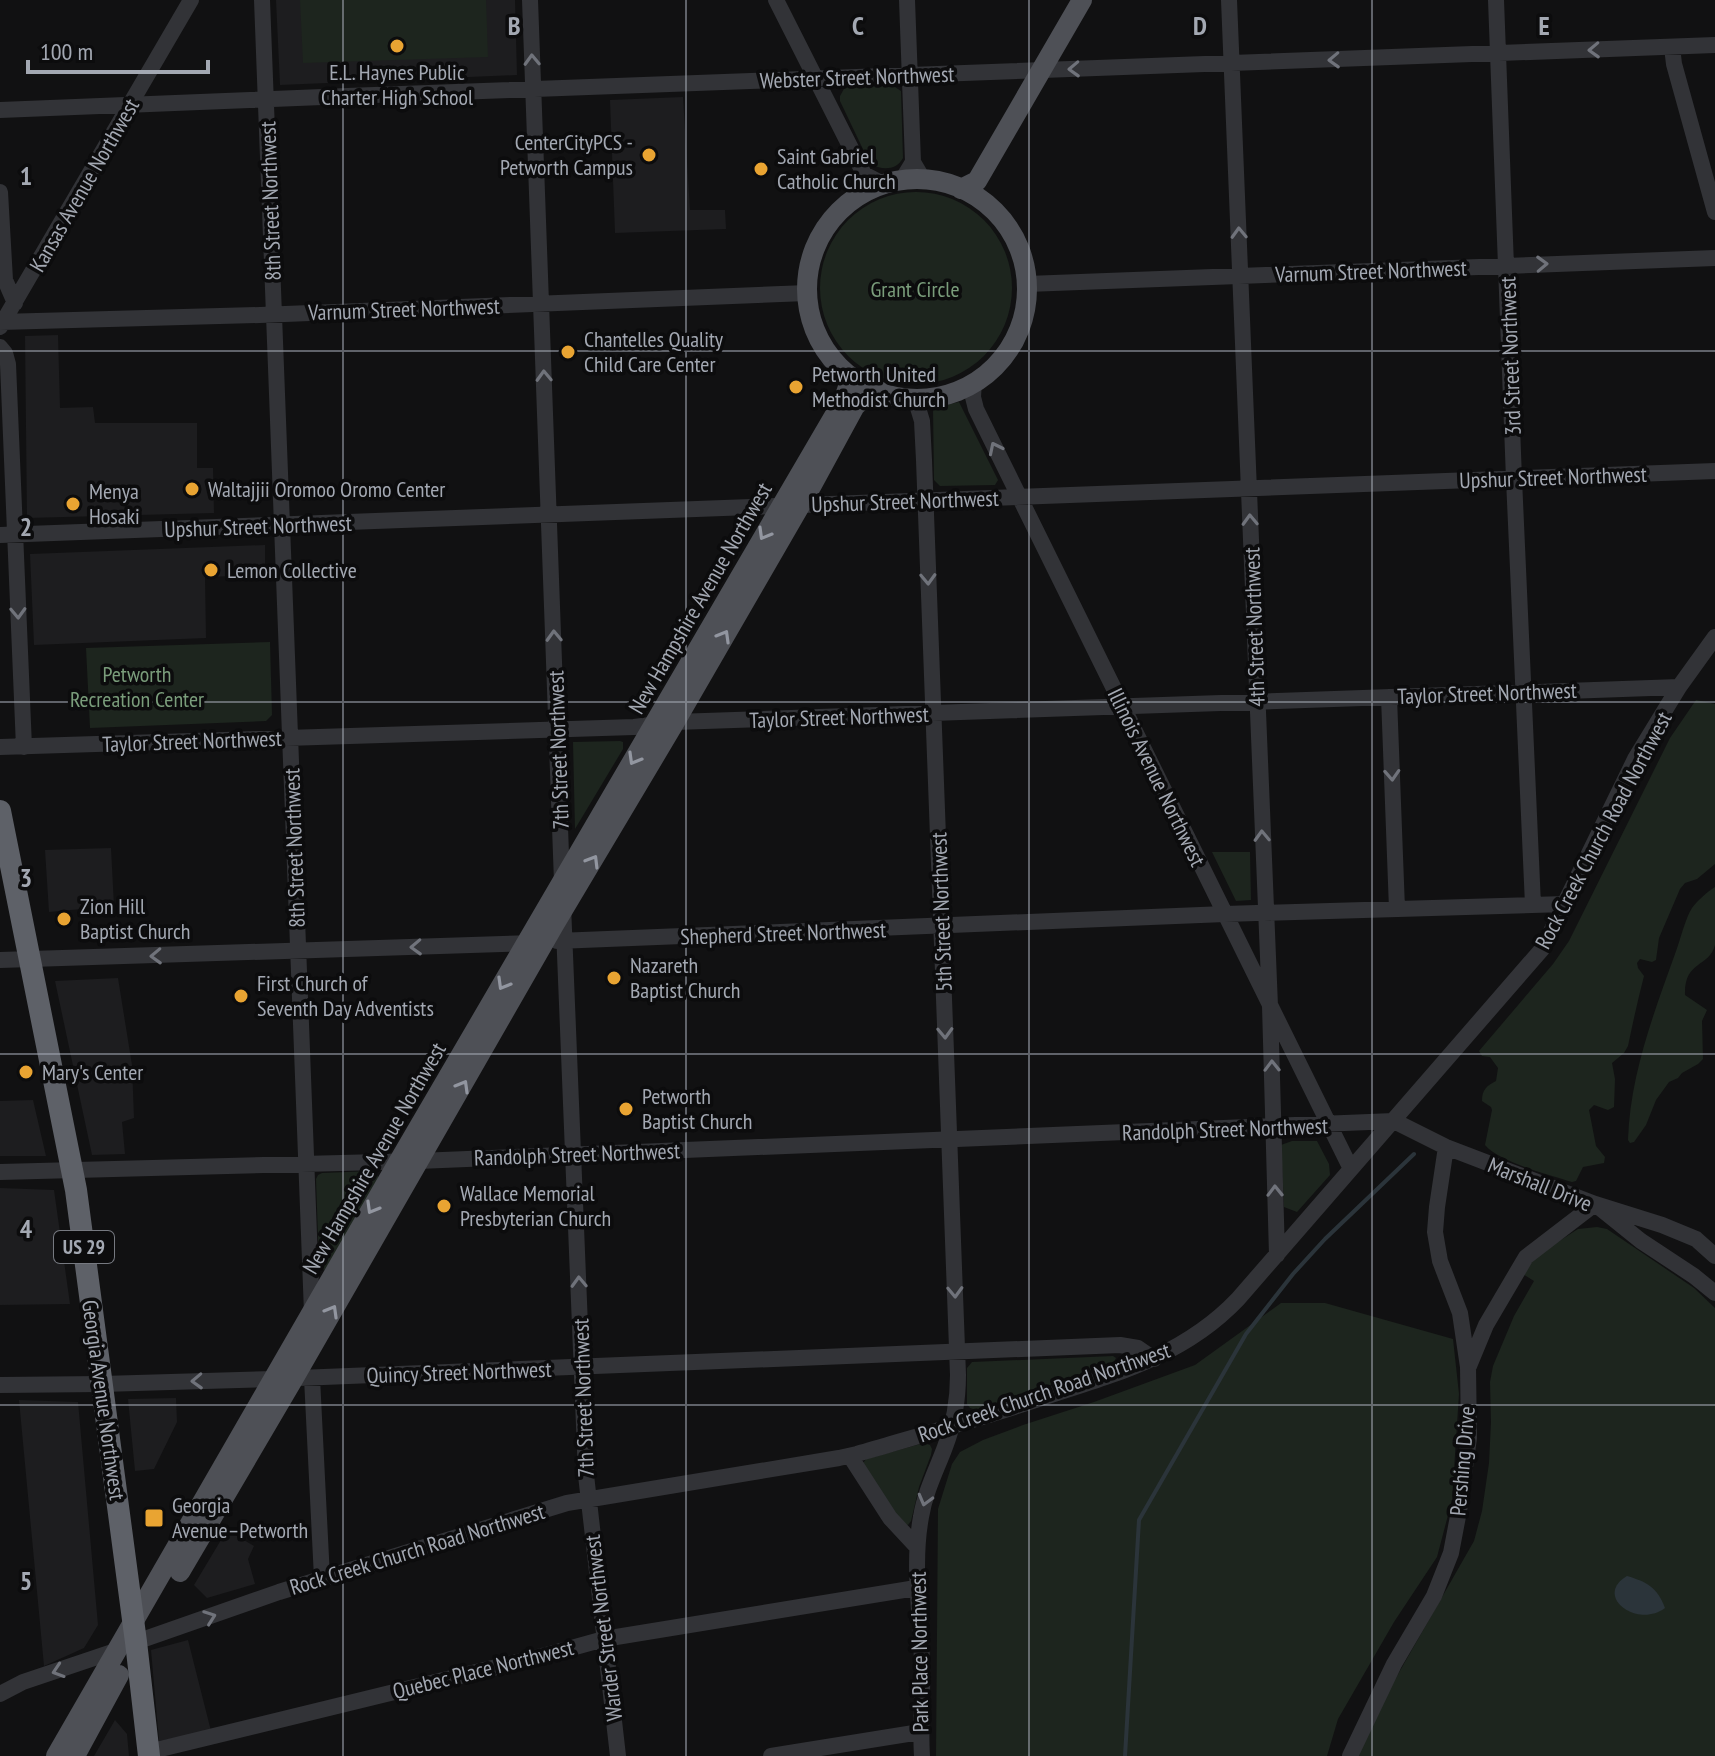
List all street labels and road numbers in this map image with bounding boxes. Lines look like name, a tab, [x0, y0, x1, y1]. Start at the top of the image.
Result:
street label: Webster Street Northwest	[759, 60, 955, 94]
street label: Kansas Avenue Northwest	[23, 93, 145, 277]
street label: 8th Street Northwest	[253, 121, 287, 281]
street label: Varnum Street Northwest	[1274, 254, 1467, 288]
street label: 3rd Street Northwest	[1493, 276, 1527, 436]
street label: Varnum Street Northwest	[307, 292, 500, 326]
street label: Upshur Street Northwest	[1459, 460, 1647, 494]
street label: New Hampshire Avenue Northwest	[622, 477, 778, 719]
street label: Upshur Street Northwest	[811, 484, 999, 518]
street label: Upshur Street Northwest	[164, 509, 352, 543]
street label: 4th Street Northwest	[1237, 547, 1271, 707]
street label: 7th Street Northwest	[541, 670, 575, 830]
street label: Taylor Street Northwest	[1397, 676, 1577, 710]
street label: Illinois Avenue Northwest	[1102, 683, 1212, 871]
street label: Taylor Street Northwest	[749, 700, 929, 734]
street label: Rock Creek Church Road Northwest	[1528, 706, 1678, 954]
street label: Taylor Street Northwest	[102, 724, 282, 758]
street label: 8th Street Northwest	[277, 768, 311, 928]
street label: 5th Street Northwest	[924, 832, 958, 992]
street label: Shepherd Street Northwest	[680, 915, 886, 951]
street label: New Hampshire Avenue Northwest	[296, 1037, 452, 1279]
street label: Randolph Street Northwest	[1121, 1111, 1329, 1147]
street label: Randolph Street Northwest	[473, 1136, 681, 1172]
street label: Marshall Drive	[1484, 1150, 1596, 1218]
road number: US 29	[54, 1231, 114, 1263]
street label: Georgia Avenue Northwest	[76, 1298, 132, 1502]
street label: 7th Street Northwest	[566, 1318, 600, 1478]
street label: Rock Creek Church Road Northwest	[914, 1336, 1174, 1448]
street label: Quincy Street Northwest	[366, 1355, 552, 1389]
street label: Pershing Drive	[1443, 1405, 1481, 1517]
street label: Rock Creek Church Road Northwest	[286, 1497, 548, 1601]
street label: Warder Street Northwest	[578, 1533, 628, 1723]
street label: Park Place Northwest	[904, 1571, 934, 1733]
street label: Quebec Place Northwest	[390, 1633, 576, 1705]

